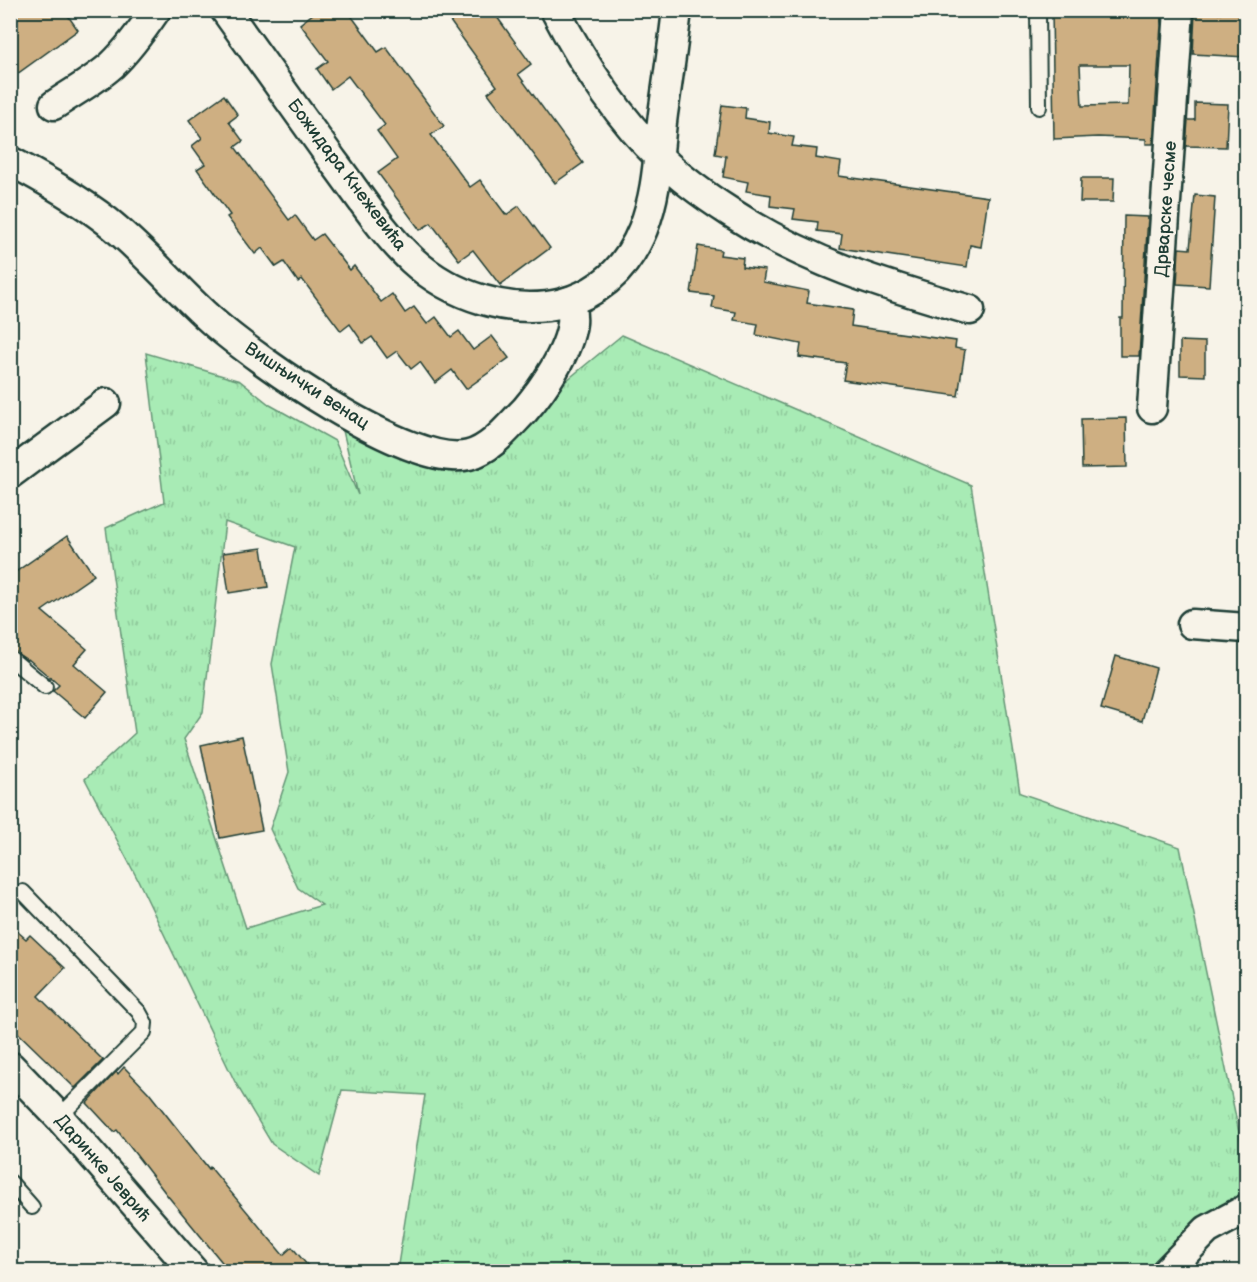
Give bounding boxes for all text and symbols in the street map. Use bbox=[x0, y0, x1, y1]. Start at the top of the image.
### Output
street label: Божидара Кнежевића bbox=[283, 95, 411, 255]
street label: Дрварске чесме bbox=[1151, 140, 1181, 278]
street label: Вишњички венац bbox=[241, 338, 374, 434]
street label: Даринке Јеврић bbox=[51, 1110, 155, 1226]

